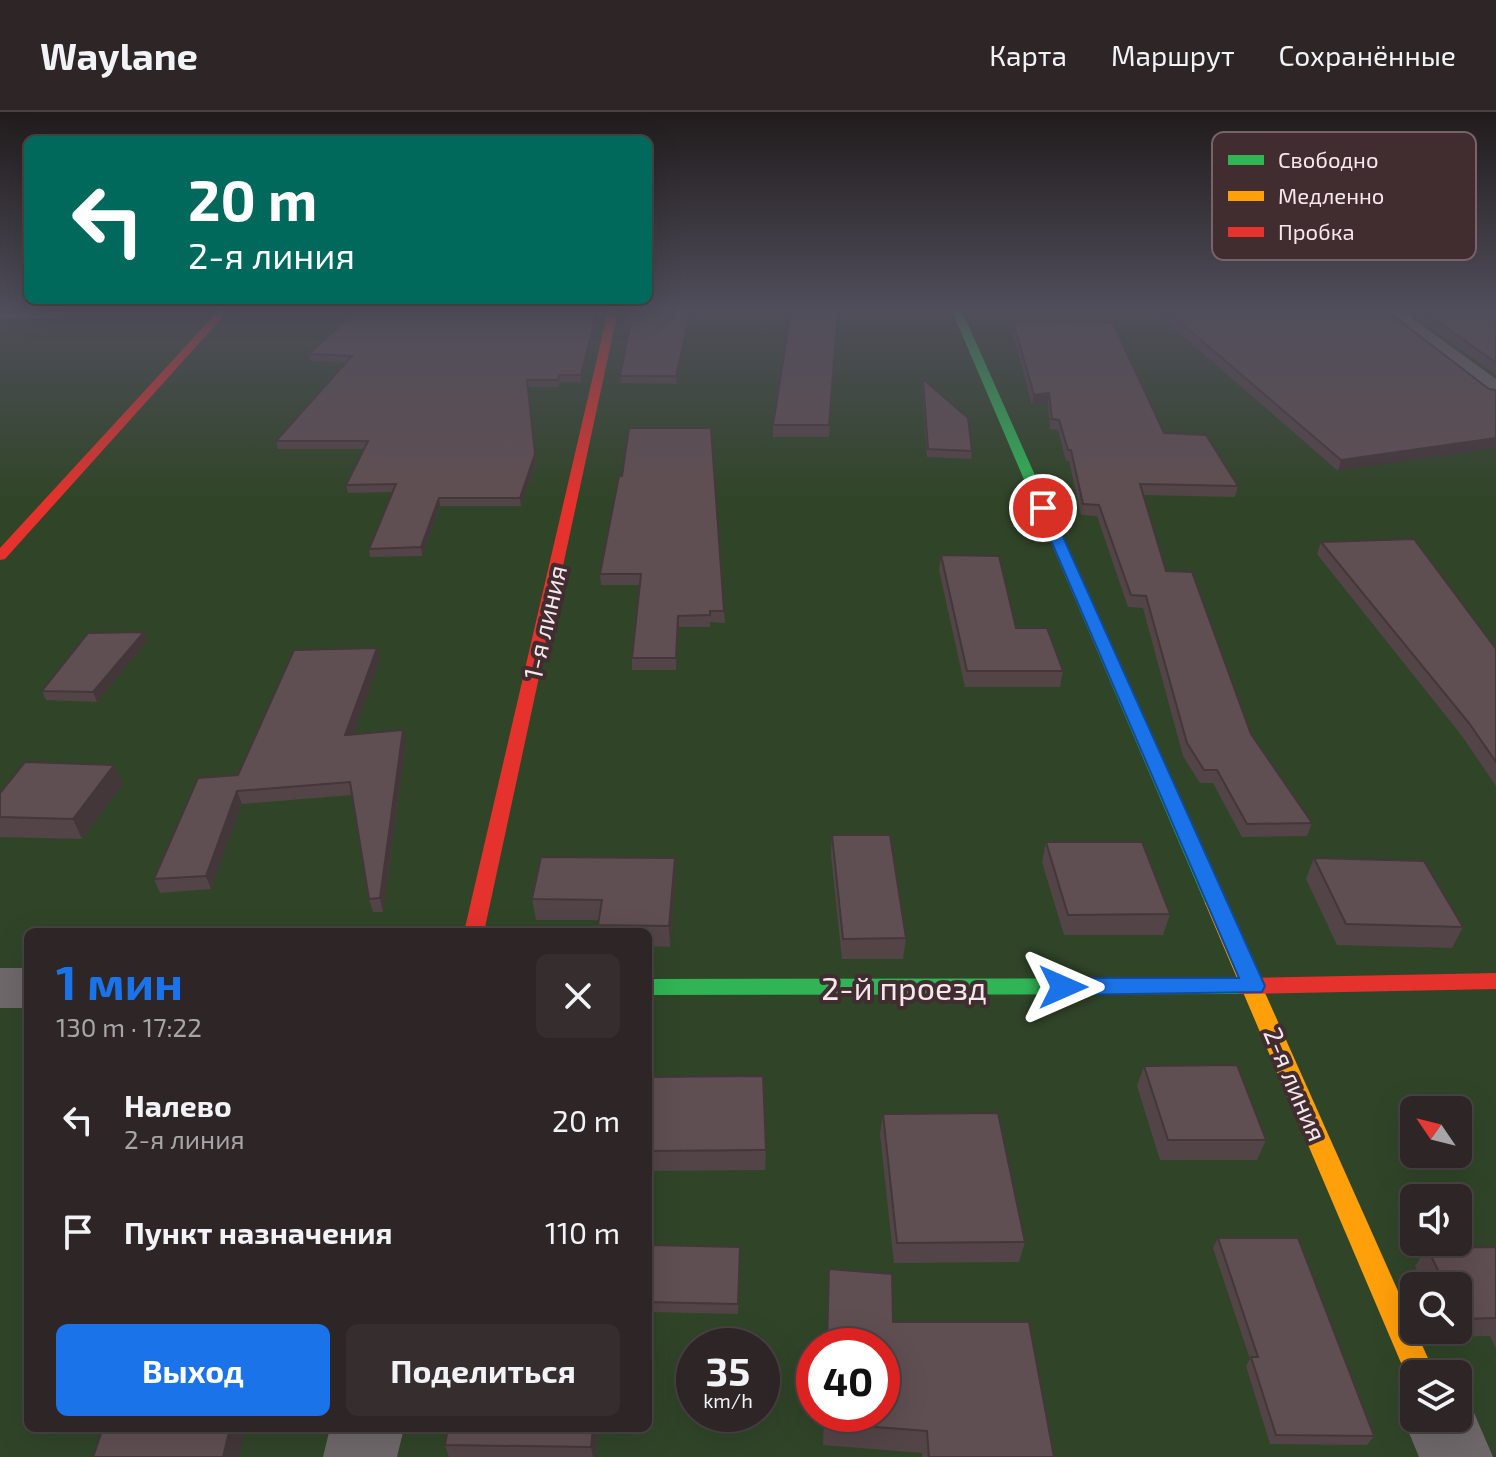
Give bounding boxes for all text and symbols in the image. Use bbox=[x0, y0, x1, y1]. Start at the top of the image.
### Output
text: Waylane bbox=[40, 32, 198, 78]
text: Карта bbox=[989, 38, 1067, 72]
text: Маршрут bbox=[1111, 38, 1235, 72]
text: Сохранённые bbox=[1279, 38, 1456, 72]
legend bbox=[1212, 132, 1476, 260]
text: Свободно bbox=[1278, 146, 1378, 172]
text: 20 m bbox=[188, 165, 317, 232]
icon: left bbox=[56, 168, 160, 272]
text: Медленно bbox=[1278, 182, 1384, 208]
text: Пробка bbox=[1278, 218, 1355, 244]
text: 2-я линия bbox=[188, 233, 355, 276]
pin bbox=[1009, 474, 1077, 542]
icon: arrive bbox=[1021, 486, 1065, 530]
street label: 1-я линия bbox=[516, 562, 572, 682]
position arrow bbox=[1021, 945, 1105, 1029]
text: 1 мин bbox=[56, 952, 183, 1010]
button: close bbox=[536, 954, 620, 1038]
street label: 2-й проезд bbox=[821, 968, 987, 1006]
text: 130 m · 17:22 bbox=[56, 1011, 202, 1042]
street label: 2-я линия bbox=[1258, 1022, 1334, 1146]
text: Налево bbox=[124, 1087, 232, 1123]
north arrow bbox=[1400, 1096, 1472, 1168]
map controls bbox=[1400, 1096, 1472, 1432]
icon: left bbox=[56, 1098, 100, 1142]
text: 20 m bbox=[552, 1102, 620, 1138]
text: 2-я линия bbox=[124, 1123, 245, 1154]
button: sound bbox=[1400, 1184, 1472, 1256]
icon: arrive bbox=[56, 1210, 100, 1254]
text: Пункт назначения bbox=[124, 1214, 392, 1250]
text: 110 m bbox=[545, 1214, 620, 1250]
button: search bbox=[1400, 1272, 1472, 1344]
button: Выход bbox=[56, 1324, 330, 1416]
button: Поделиться bbox=[346, 1324, 620, 1416]
speed limit sign: 40 bbox=[796, 1328, 900, 1432]
text: 35 bbox=[706, 1346, 750, 1394]
button: layers bbox=[1400, 1360, 1472, 1432]
text: km/h bbox=[703, 1388, 753, 1412]

